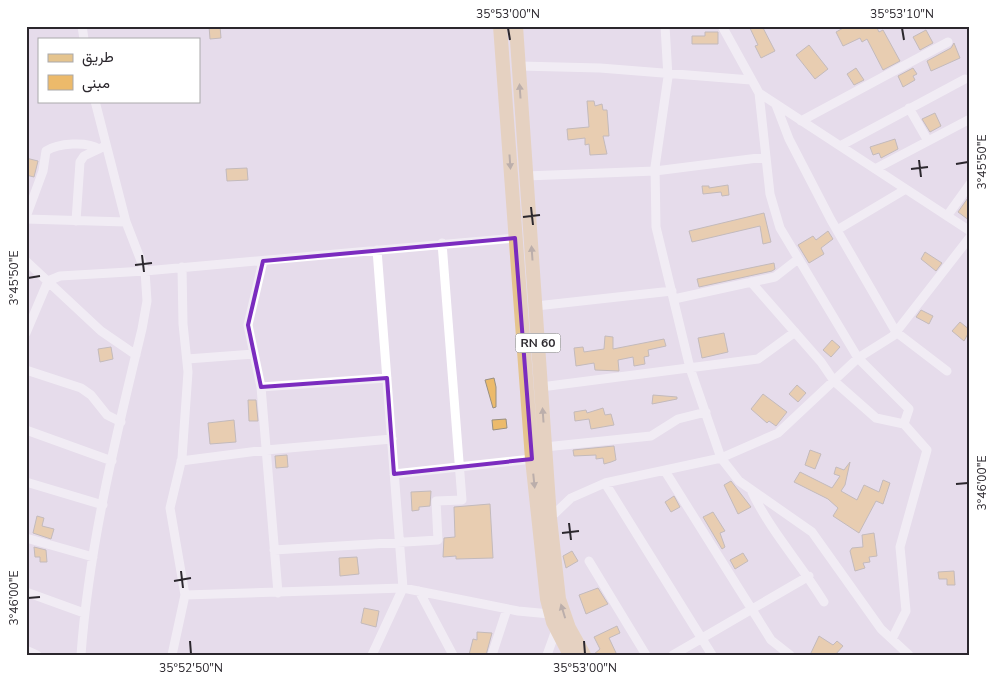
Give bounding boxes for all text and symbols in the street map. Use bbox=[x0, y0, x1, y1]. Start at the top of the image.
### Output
text: 35°53'00"N bbox=[476, 6, 540, 22]
text: 35°53'10"N bbox=[870, 6, 934, 22]
legend bbox=[38, 38, 200, 102]
text: طريق bbox=[82, 47, 114, 67]
text: مبنى bbox=[82, 73, 110, 93]
one-way arrow bbox=[516, 82, 524, 98]
text: 3°45'50"E bbox=[974, 135, 990, 189]
one-way arrow bbox=[506, 154, 514, 170]
one-way arrow bbox=[527, 245, 535, 261]
text: 3°45'50"E bbox=[6, 251, 22, 305]
road number: RN 60 bbox=[516, 333, 560, 352]
one-way arrow bbox=[539, 407, 547, 423]
text: 3°46'00"E bbox=[974, 456, 990, 510]
one-way arrow bbox=[530, 474, 538, 490]
text: 3°46'00"E bbox=[6, 571, 22, 625]
one-way arrow bbox=[558, 604, 566, 619]
text: 35°52'50"N bbox=[159, 660, 223, 676]
text: 35°53'00"N bbox=[553, 660, 617, 676]

